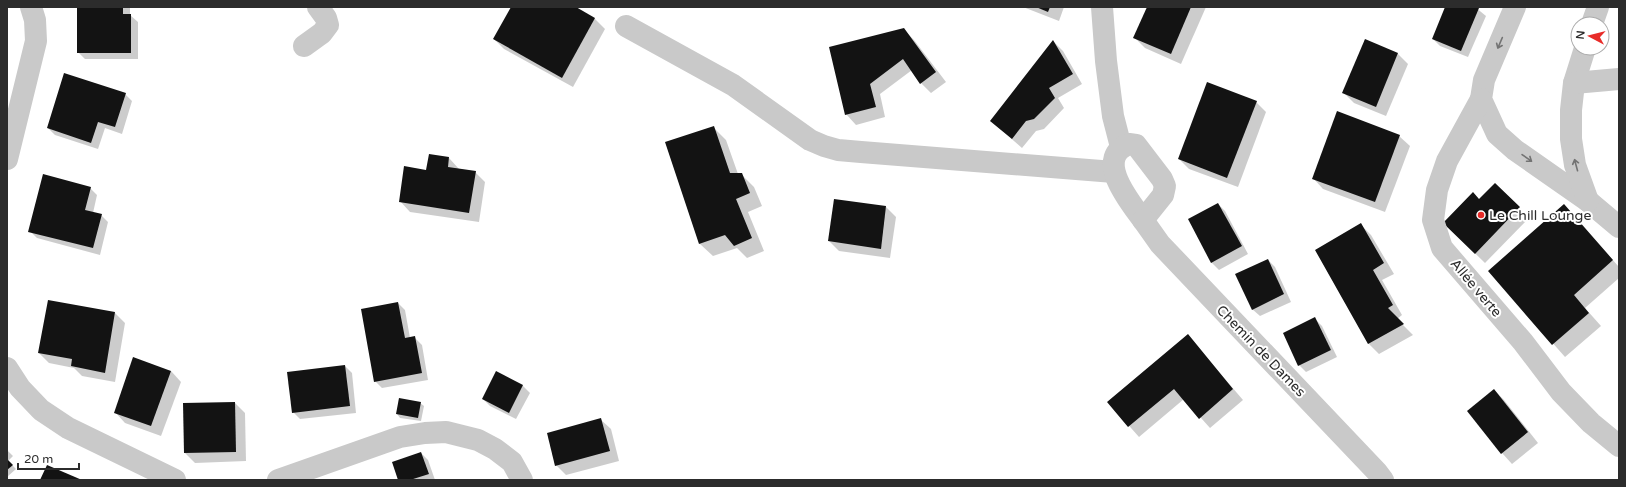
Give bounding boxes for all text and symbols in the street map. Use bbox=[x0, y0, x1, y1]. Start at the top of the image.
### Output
north arrow bbox=[1570, 16, 1610, 56]
text: N bbox=[1574, 30, 1588, 40]
one-way arrow bbox=[1496, 36, 1503, 48]
one-way arrow bbox=[1522, 154, 1533, 162]
one-way arrow bbox=[1571, 158, 1579, 171]
place label: Le Chill Lounge bbox=[1489, 207, 1591, 224]
marker: Le Chill Lounge bbox=[1476, 210, 1486, 220]
street label: Allée verte bbox=[1447, 255, 1505, 321]
street label: Chemin de Dames bbox=[1213, 302, 1309, 401]
scale bar bbox=[18, 445, 79, 471]
text: 20 m bbox=[24, 452, 53, 466]

